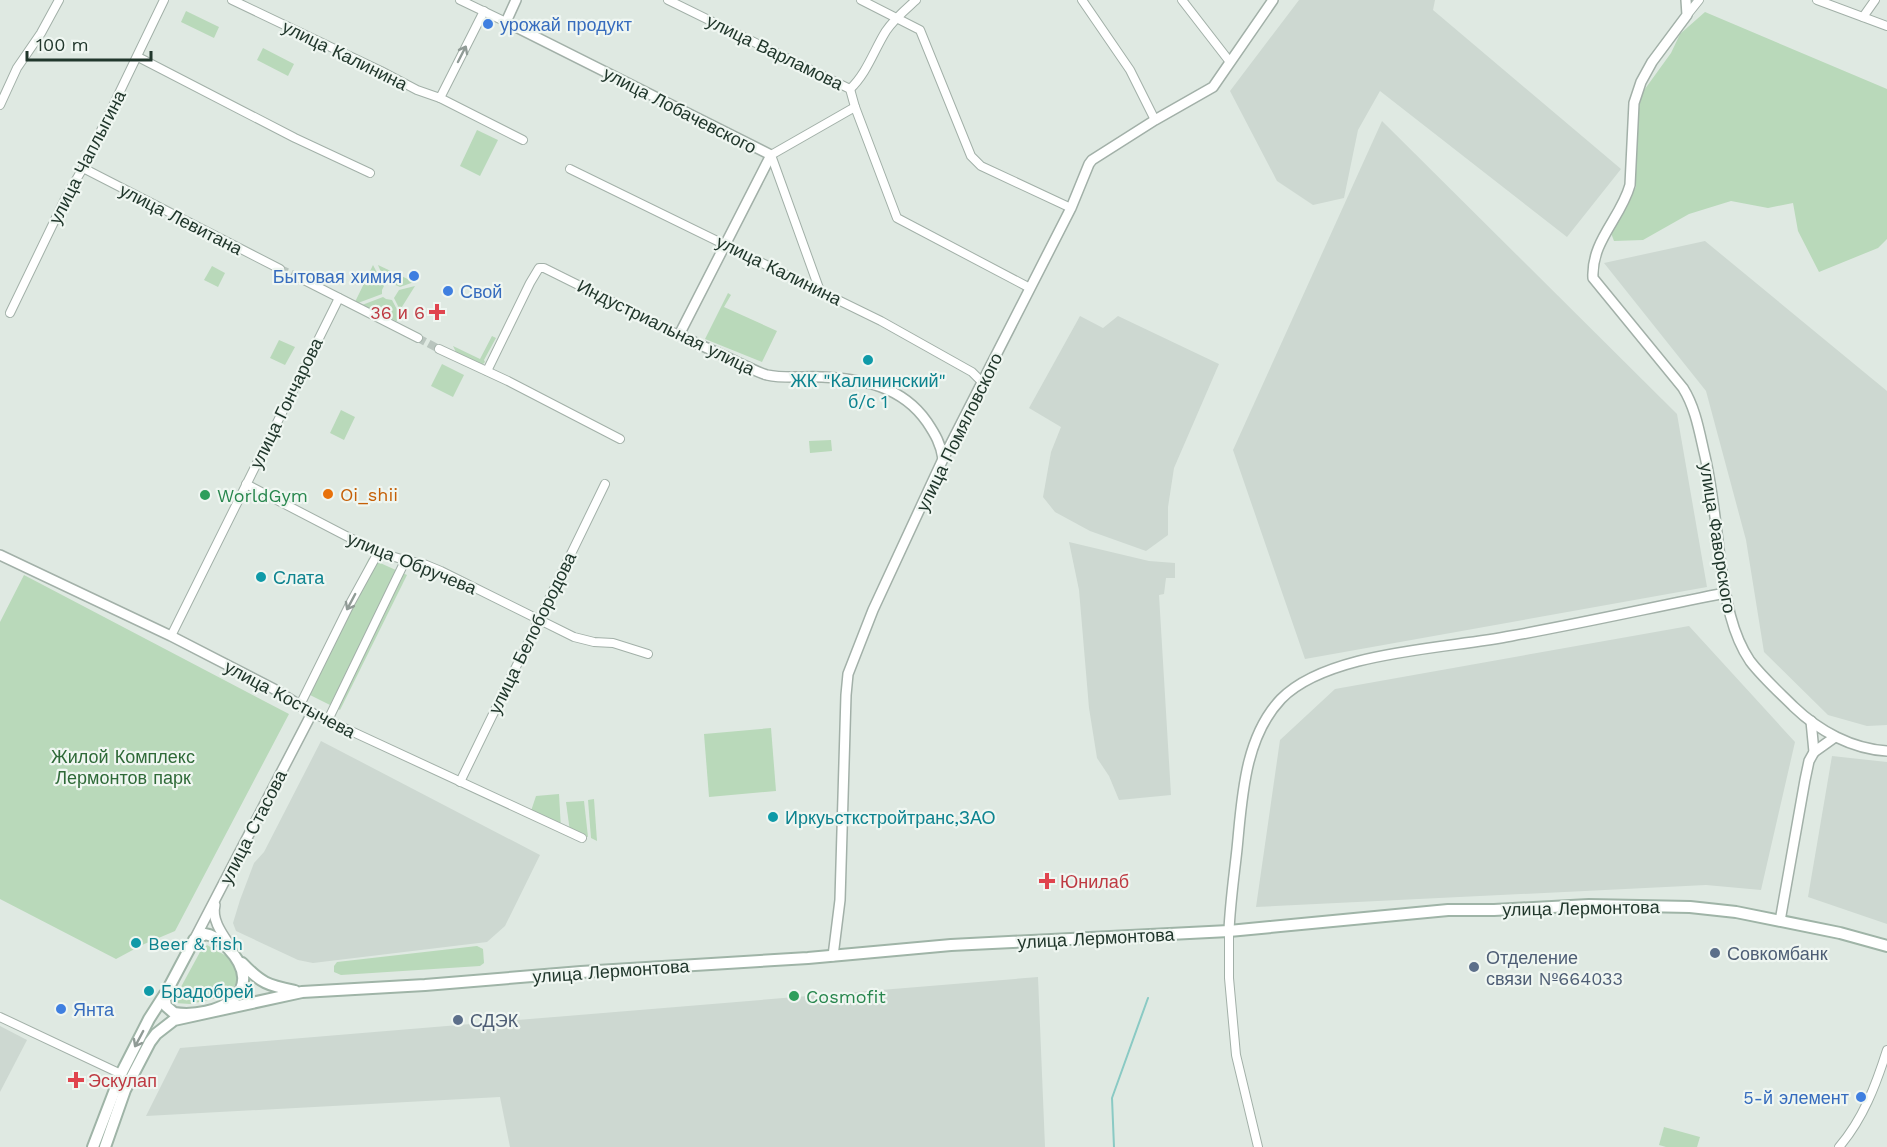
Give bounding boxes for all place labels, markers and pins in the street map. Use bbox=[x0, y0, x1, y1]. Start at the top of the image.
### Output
place label: урожай продукт bbox=[500, 14, 632, 35]
marker: урожай продукт bbox=[481, 17, 495, 31]
place label: Бытовая химия bbox=[273, 266, 402, 287]
marker: Бытовая химия bbox=[407, 269, 421, 283]
place label: Свой bbox=[460, 281, 502, 302]
marker: Свой bbox=[441, 284, 455, 298]
place label: 36 и 6 bbox=[370, 302, 425, 323]
marker: 36 и 6 bbox=[430, 305, 444, 319]
marker: ЖК "Калининский" б/с 1 bbox=[861, 353, 875, 367]
place label: ЖК "Калининский" б/с 1 bbox=[790, 370, 946, 412]
place label: Oi_shii bbox=[340, 484, 398, 505]
place label: WorldGym bbox=[217, 485, 308, 506]
marker: Oi_shii bbox=[321, 487, 335, 501]
marker: WorldGym bbox=[198, 488, 212, 502]
place label: Слата bbox=[273, 567, 325, 588]
marker: Слата bbox=[254, 570, 268, 584]
place label: Иркуьсткстройтранс,ЗАО bbox=[785, 807, 996, 828]
marker: Иркуьсткстройтранс,ЗАО bbox=[766, 810, 780, 824]
place label: Юнилаб bbox=[1060, 871, 1129, 892]
marker: Юнилаб bbox=[1038, 872, 1056, 890]
place label: Beer & fish bbox=[148, 933, 243, 954]
marker: Beer & fish bbox=[129, 936, 143, 950]
place label: Совкомбанк bbox=[1727, 943, 1828, 964]
marker: Совкомбанк bbox=[1708, 946, 1722, 960]
place label: Отделение связи №664033 bbox=[1486, 947, 1623, 989]
marker: Отделение связи №664033 bbox=[1467, 960, 1481, 974]
place label: Брадобрей bbox=[161, 981, 254, 1002]
marker: Брадобрей bbox=[142, 984, 156, 998]
place label: Cosmofit bbox=[806, 986, 886, 1007]
marker: Cosmofit bbox=[787, 989, 801, 1003]
place label: Янта bbox=[73, 999, 115, 1020]
marker: Янта bbox=[54, 1002, 68, 1016]
place label: СДЭК bbox=[470, 1010, 519, 1031]
marker: СДЭК bbox=[451, 1013, 465, 1027]
place label: Эскулап bbox=[88, 1070, 157, 1091]
marker: Эскулап bbox=[69, 1073, 83, 1087]
place label: 5-й элемент bbox=[1743, 1087, 1849, 1108]
marker: 5-й элемент bbox=[1854, 1090, 1868, 1104]

